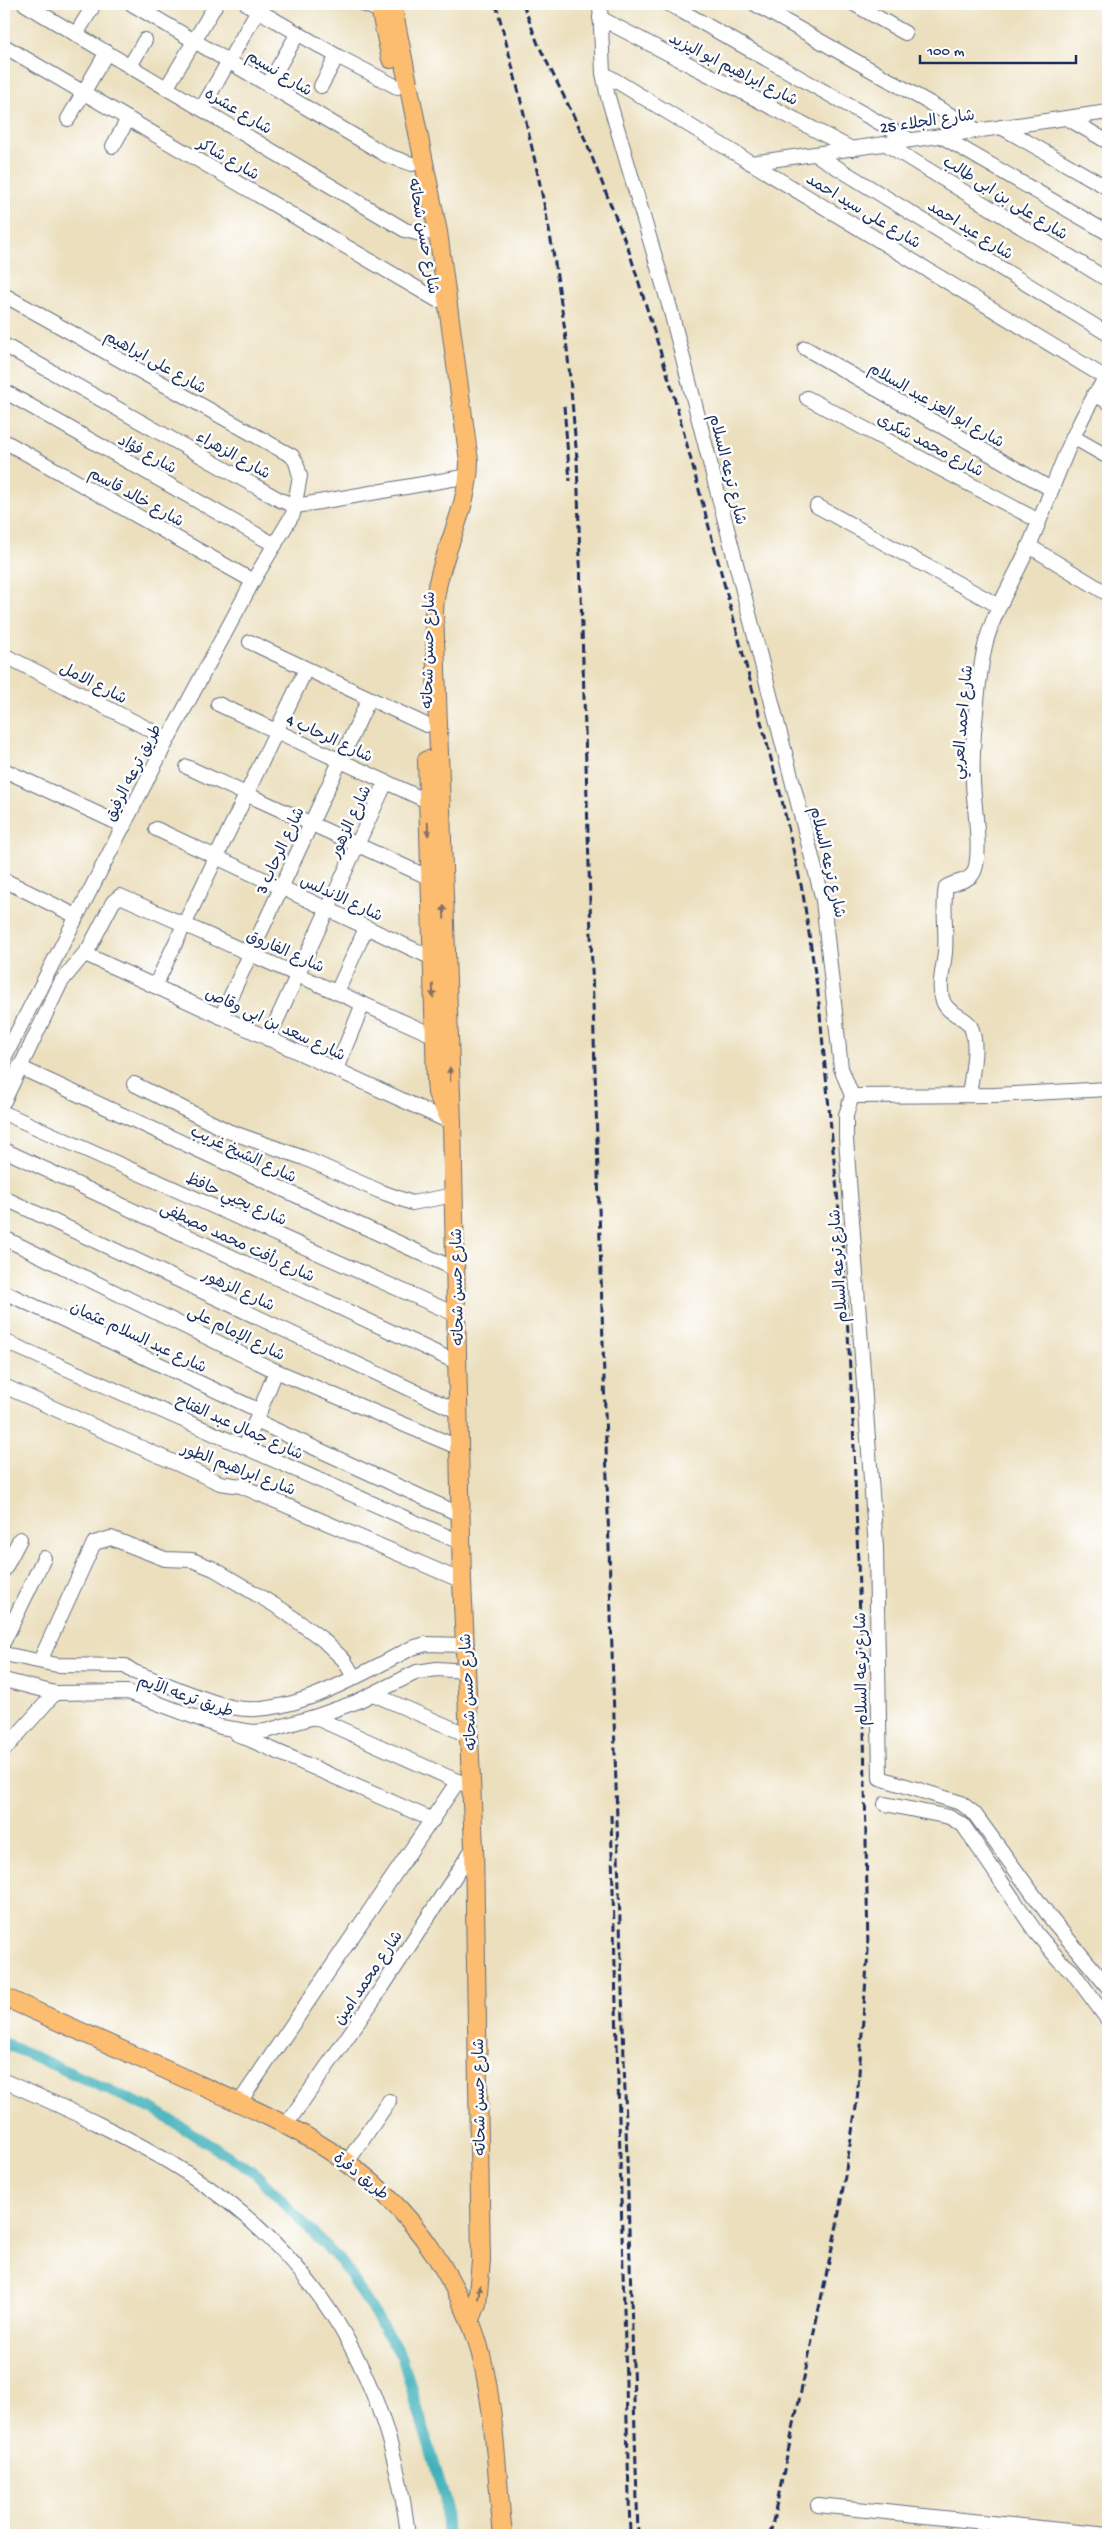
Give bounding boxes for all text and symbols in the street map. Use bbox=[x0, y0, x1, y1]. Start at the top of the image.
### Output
street label: شارع ابراهيم ابو اليزيد bbox=[665, 30, 800, 112]
scale bar bbox=[920, 32, 1076, 64]
text: 100 m bbox=[926, 43, 965, 61]
street label: شارع نسيم bbox=[242, 48, 314, 102]
street label: شارع عشره bbox=[200, 86, 274, 140]
street label: شارع الجلاء 25 bbox=[879, 107, 976, 140]
street label: شارع شاكر bbox=[191, 135, 261, 186]
street label: شارع على بن ابى طالب bbox=[938, 154, 1070, 246]
street label: شارع على سيد احمد bbox=[801, 171, 923, 255]
street label: شارع حسن شحاته bbox=[402, 177, 441, 296]
street label: شارع عيد احمد bbox=[923, 198, 1015, 266]
street label: شارع على ابراهيم bbox=[100, 328, 209, 400]
street label: شارع ابو العز عبد السلام bbox=[864, 360, 1007, 454]
street label: شارع محمد شكرى bbox=[873, 411, 986, 483]
street label: شارع ترعه السلام bbox=[703, 412, 749, 527]
street label: شارع الزهراء bbox=[192, 429, 273, 485]
street label: شارع فؤاد bbox=[114, 432, 179, 480]
street label: شارع خالد قاسم bbox=[84, 465, 186, 533]
street label: شارع حسن شحاته bbox=[420, 591, 441, 709]
street label: شارع الامل bbox=[56, 660, 129, 710]
street label: شارع احمد العربي bbox=[950, 664, 981, 780]
street label: شارع الرحاب 4 bbox=[282, 712, 375, 768]
street label: طريق ترعه الرفيق bbox=[103, 722, 168, 825]
street label: شارع الزهور bbox=[327, 783, 377, 863]
street label: شارع الرحاب 3 bbox=[253, 805, 311, 899]
street label: شارع ترعه السلام bbox=[804, 805, 848, 920]
one-way arrow bbox=[424, 821, 432, 837]
street label: شارع الاندلس bbox=[296, 873, 385, 928]
one-way arrow bbox=[440, 904, 448, 920]
street label: شارع الفاروق bbox=[243, 928, 326, 979]
one-way arrow bbox=[429, 984, 437, 1000]
street label: شارع سعد بن ابى وقاص bbox=[201, 985, 348, 1067]
one-way arrow bbox=[446, 1066, 454, 1082]
street label: شارع الشيخ غريب bbox=[187, 1123, 298, 1189]
street label: شارع يحيي حافظ bbox=[181, 1170, 289, 1234]
street label: شارع رأفت محمد مصطفى bbox=[156, 1198, 318, 1288]
street label: شارع ترعه السلام bbox=[827, 1208, 854, 1323]
street label: شارع حسن شحاته bbox=[449, 1228, 470, 1346]
street label: شارع الزهور bbox=[197, 1267, 277, 1317]
street label: شارع عبد السلام عثمان bbox=[66, 1299, 209, 1379]
street label: شارع الإمام على bbox=[184, 1303, 287, 1367]
street label: شارع جمال عبد الفتاح bbox=[172, 1393, 305, 1466]
street label: شارع ابراهيم الطور bbox=[176, 1440, 297, 1502]
street label: شارع ترعه السلام bbox=[853, 1612, 874, 1726]
street label: شارع حسن شحاته bbox=[458, 1633, 483, 1751]
street label: طريق ترعه الآيم bbox=[135, 1670, 236, 1724]
street label: شارع محمد امين bbox=[331, 1928, 408, 2030]
street label: شارع حسن شحاته bbox=[471, 2038, 492, 2156]
street label: طريق دفرة bbox=[328, 2150, 391, 2206]
one-way arrow bbox=[475, 2284, 483, 2300]

